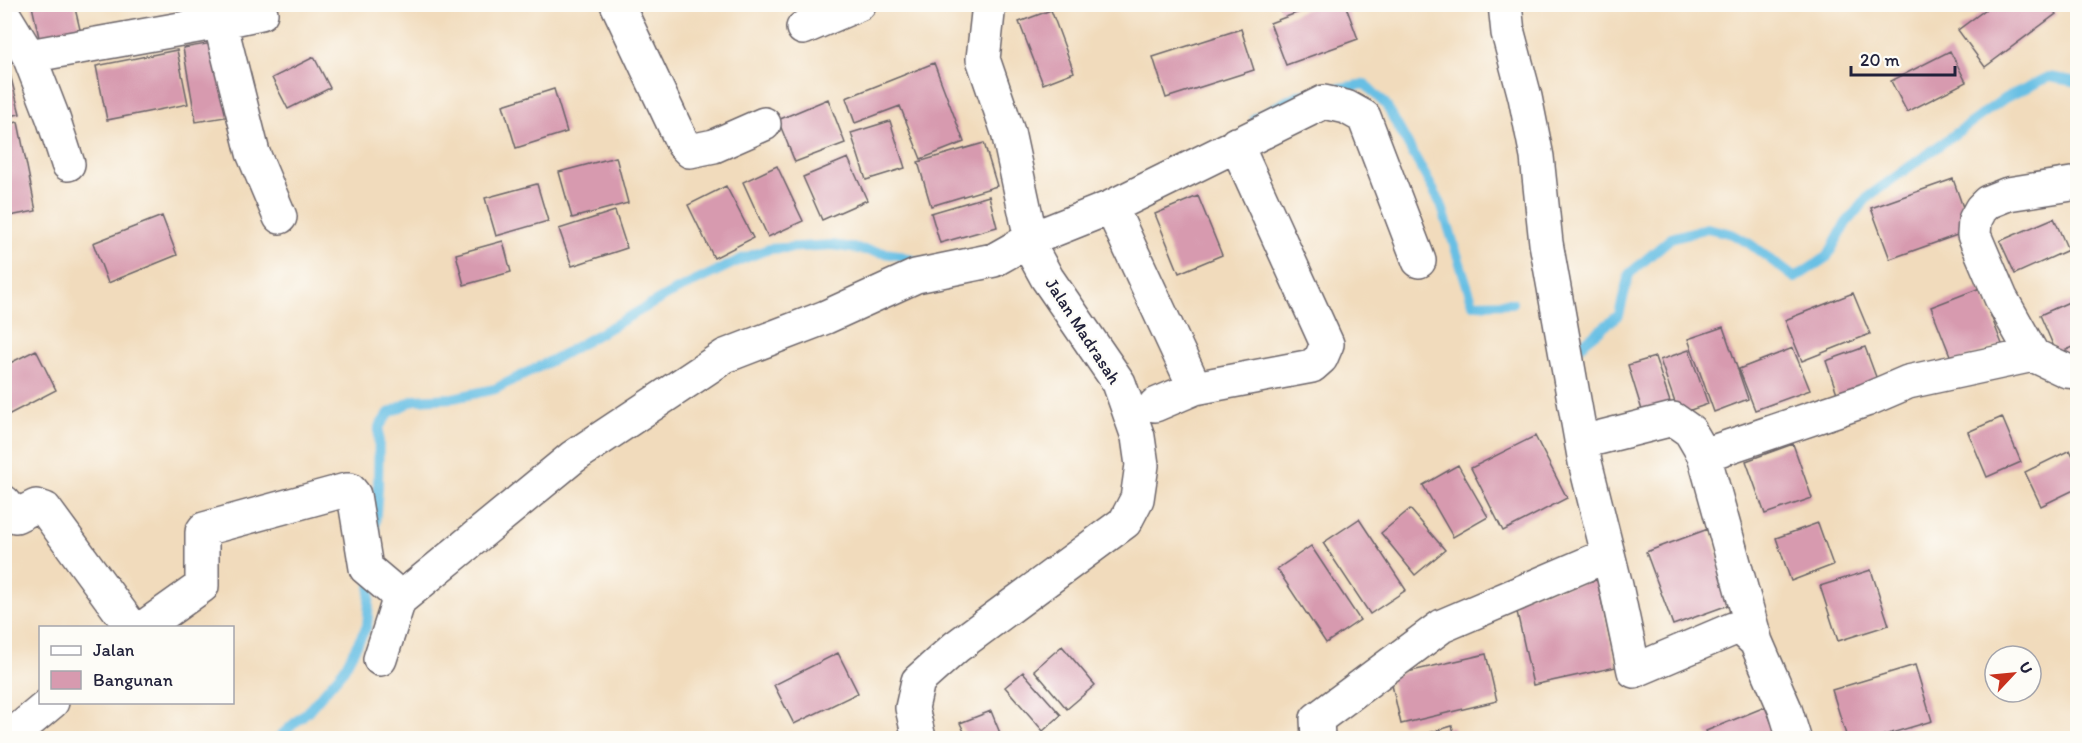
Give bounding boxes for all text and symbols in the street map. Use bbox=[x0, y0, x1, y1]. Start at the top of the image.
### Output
scale bar bbox=[1851, 39, 1954, 77]
text: 20 m bbox=[1860, 49, 1900, 71]
street label: Jalan Madrasah bbox=[1041, 274, 1126, 389]
legend bbox=[39, 626, 234, 704]
text: Jalan bbox=[93, 639, 135, 661]
north arrow bbox=[1983, 644, 2043, 704]
text: U bbox=[2015, 659, 2037, 677]
text: Bangunan bbox=[93, 669, 173, 691]

